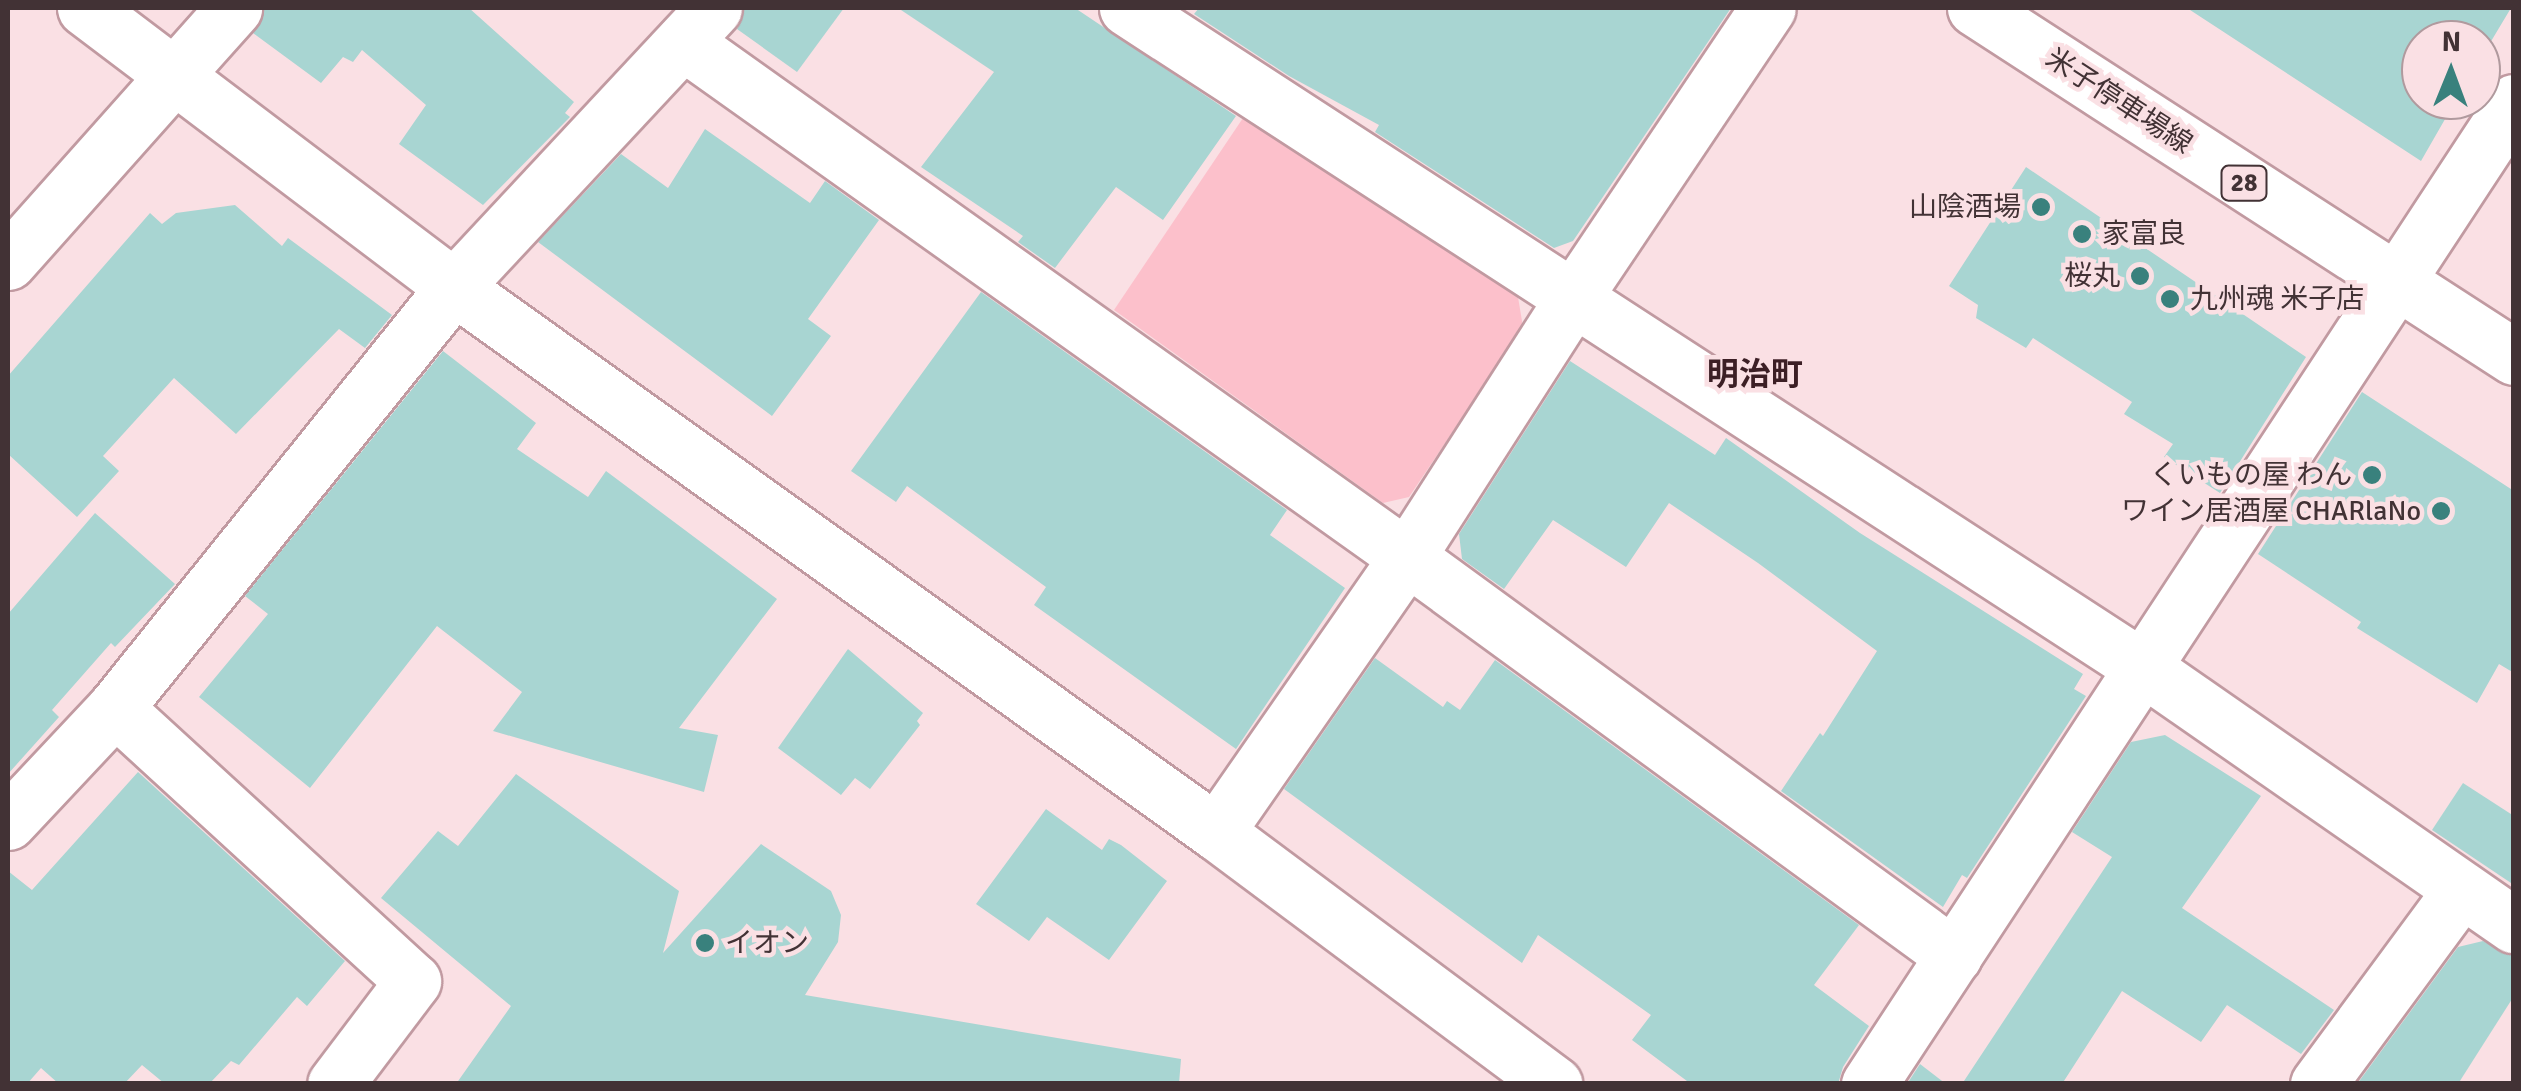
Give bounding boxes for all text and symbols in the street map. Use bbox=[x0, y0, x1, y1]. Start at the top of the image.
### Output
north arrow bbox=[2401, 20, 2501, 120]
text: N bbox=[2441, 25, 2462, 59]
street label: 米子停車場線 bbox=[2039, 41, 2199, 161]
road number: 28 bbox=[2219, 163, 2269, 203]
place label: 山陰酒場 bbox=[1909, 190, 2021, 224]
marker: 山陰酒場 bbox=[2030, 196, 2052, 218]
place label: 家富良 bbox=[2102, 217, 2186, 251]
marker: 家富良 bbox=[2071, 223, 2093, 245]
place label: 桜丸 bbox=[2064, 259, 2120, 293]
marker: 桜丸 bbox=[2129, 265, 2151, 287]
place label: 九州魂 米子店 bbox=[2190, 282, 2364, 316]
marker: 九州魂 米子店 bbox=[2159, 288, 2181, 310]
district label: 明治町 bbox=[1707, 356, 1803, 394]
place label: くいもの屋 わん bbox=[2150, 458, 2352, 492]
marker: くいもの屋 わん bbox=[2361, 464, 2383, 486]
place label: ワイン居酒屋 CHARlaNo bbox=[2121, 494, 2421, 528]
marker: ワイン居酒屋 CHARlaNo bbox=[2430, 500, 2452, 522]
place label: イオン bbox=[725, 926, 809, 960]
marker: イオン bbox=[694, 932, 716, 954]

